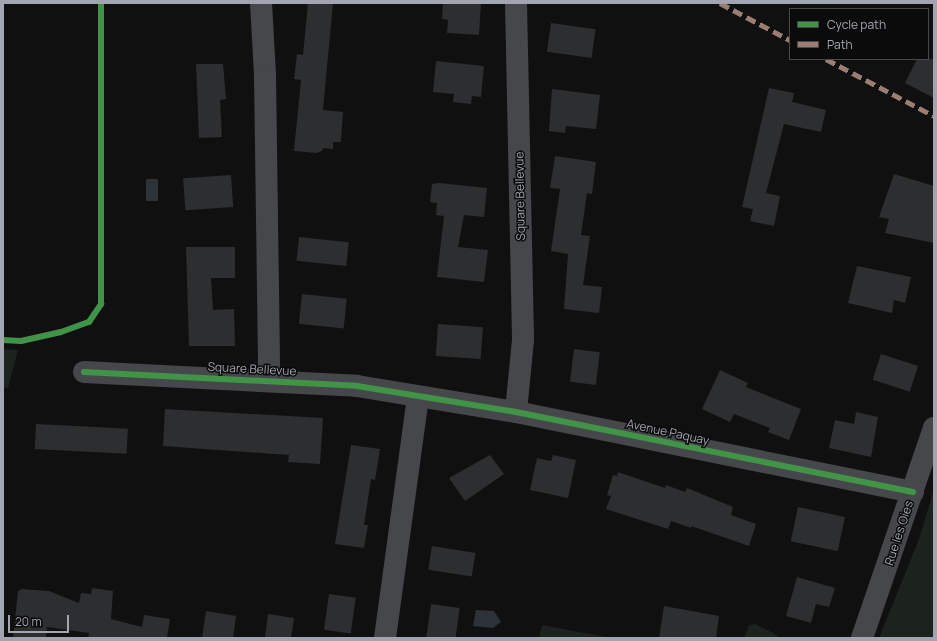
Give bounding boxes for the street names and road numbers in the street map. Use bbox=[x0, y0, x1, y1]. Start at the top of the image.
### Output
street label: Square Bellevue bbox=[512, 151, 528, 241]
street label: Square Bellevue bbox=[207, 359, 297, 379]
street label: Avenue Paquay bbox=[625, 416, 711, 448]
street label: Rue les Oies bbox=[882, 499, 916, 567]

